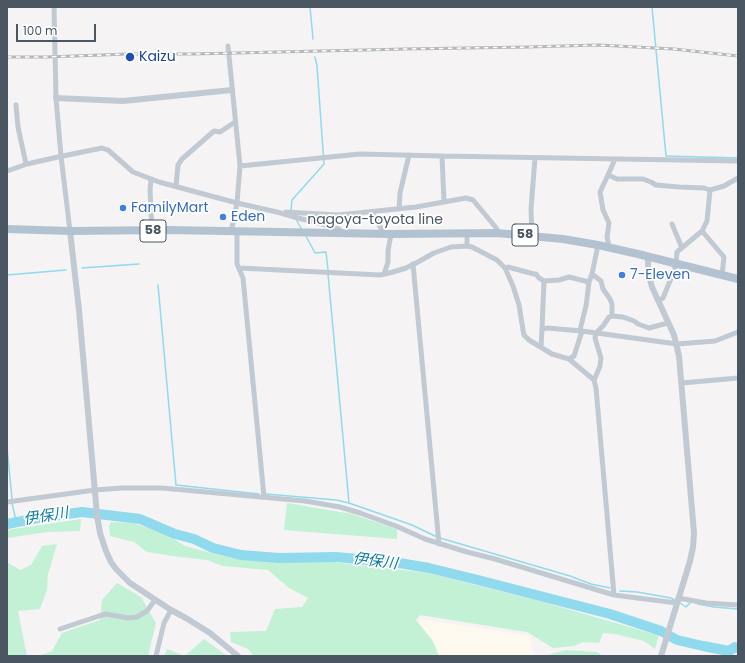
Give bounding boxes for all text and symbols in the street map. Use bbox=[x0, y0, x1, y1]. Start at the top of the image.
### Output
scale bar bbox=[18, 16, 98, 42]
text: 100 m bbox=[23, 22, 57, 39]
place label: Kaizu bbox=[139, 49, 176, 65]
marker: Kaizu bbox=[124, 51, 136, 63]
place label: FamilyMart bbox=[131, 200, 209, 216]
marker: FamilyMart bbox=[118, 203, 128, 213]
place label: Eden bbox=[231, 209, 265, 225]
marker: Eden bbox=[218, 212, 228, 222]
street label: nagoya-toyota line bbox=[307, 212, 443, 228]
road number: 58 bbox=[140, 220, 166, 242]
road number: 58 bbox=[512, 224, 538, 246]
place label: 7-Eleven bbox=[630, 267, 690, 283]
marker: 7-Eleven bbox=[617, 270, 627, 280]
water label: 伊保川 bbox=[22, 505, 70, 529]
water label: 伊保川 bbox=[352, 550, 398, 574]

